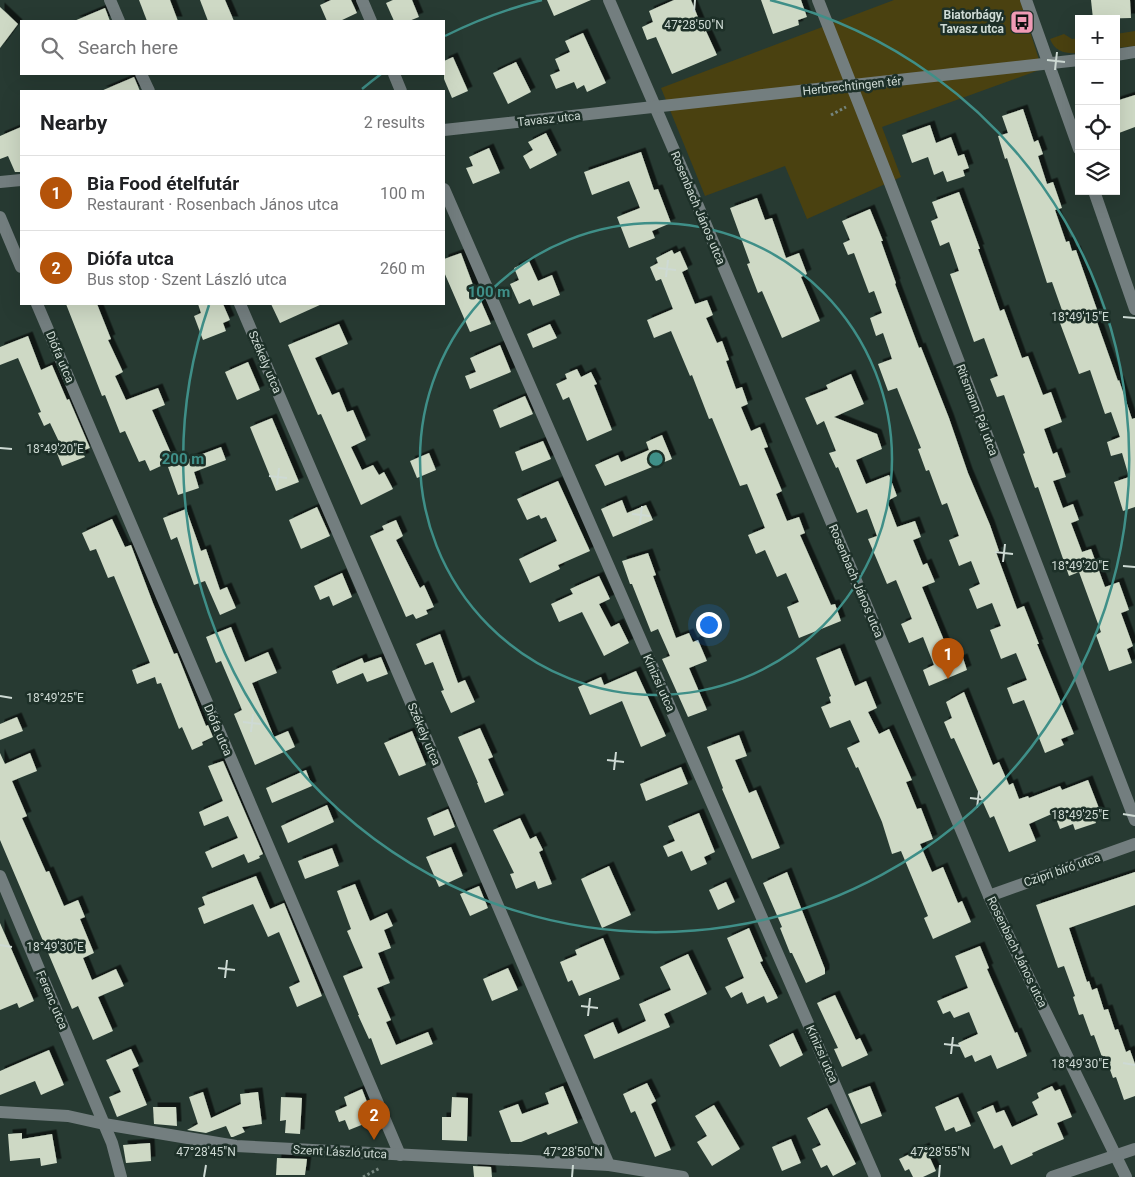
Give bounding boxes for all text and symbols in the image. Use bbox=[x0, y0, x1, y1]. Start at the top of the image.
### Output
place label: Biatorbágy, Tavasz utca bbox=[940, 8, 1005, 36]
bus stop icon: Biatorbágy, Tavasz utca bbox=[1009, 9, 1035, 35]
map controls bbox=[1075, 15, 1120, 195]
button: + bbox=[1075, 15, 1120, 60]
text: 47°28'50"N bbox=[664, 18, 724, 32]
search box bbox=[20, 20, 445, 75]
icon: search bbox=[38, 34, 66, 62]
text: Search here bbox=[78, 36, 178, 59]
button: − bbox=[1075, 60, 1120, 105]
street label: Herbrechtingen tér bbox=[802, 74, 902, 98]
button: locate bbox=[1075, 105, 1120, 150]
street label: Tavasz utca bbox=[517, 109, 581, 129]
text: Nearby bbox=[40, 111, 107, 135]
text: 2 results bbox=[364, 113, 425, 132]
street label: Rosenbach János utca bbox=[668, 149, 728, 267]
button: layers bbox=[1075, 150, 1120, 195]
text: Bia Food ételfutár bbox=[87, 172, 239, 195]
text: 1 bbox=[51, 184, 61, 203]
text: 100 m bbox=[380, 184, 425, 203]
text: Restaurant · Rosenbach János utca bbox=[87, 195, 339, 214]
text: Diófa utca bbox=[87, 247, 174, 270]
text: 2 bbox=[51, 259, 61, 278]
text: 260 m bbox=[380, 259, 425, 278]
text: Bus stop · Szent László utca bbox=[87, 270, 287, 289]
text: 100 m bbox=[468, 283, 510, 301]
text: 18°49'15"E bbox=[1051, 310, 1109, 324]
street label: Diófa utca bbox=[43, 329, 77, 385]
street label: Székely utca bbox=[246, 329, 284, 395]
street label: Ritsmann Pál utca bbox=[953, 362, 1001, 458]
text: 18°49'20"E bbox=[26, 442, 84, 456]
text: 200 m bbox=[162, 450, 204, 468]
centre of rings bbox=[647, 450, 665, 468]
street label: Rosenbach János utca bbox=[826, 522, 886, 640]
text: 18°49'20"E bbox=[1051, 559, 1109, 573]
your location bbox=[696, 612, 722, 638]
pin: 1 bbox=[932, 638, 964, 679]
street label: Kinizsi utca bbox=[640, 652, 678, 714]
text: 18°49'25"E bbox=[26, 691, 84, 705]
street label: Székely utca bbox=[405, 701, 443, 767]
street label: Diófa utca bbox=[201, 702, 235, 758]
text: 18°49'25"E bbox=[1051, 808, 1109, 822]
street label: Czipri bíró utca bbox=[1022, 850, 1102, 890]
street label: Rosenbach János utca bbox=[984, 894, 1050, 1010]
text: 18°49'30"E bbox=[26, 940, 84, 954]
street label: Ferenc utca bbox=[33, 969, 71, 1031]
street label: Kinizsi utca bbox=[803, 1023, 841, 1085]
text: 18°49'30"E bbox=[1051, 1057, 1109, 1071]
pin: 2 bbox=[358, 1099, 390, 1140]
street label: Szent László utca bbox=[293, 1143, 387, 1161]
text: 47°28'45"N bbox=[176, 1145, 236, 1159]
text: 47°28'50"N bbox=[543, 1145, 603, 1159]
text: 47°28'55"N bbox=[910, 1145, 970, 1159]

